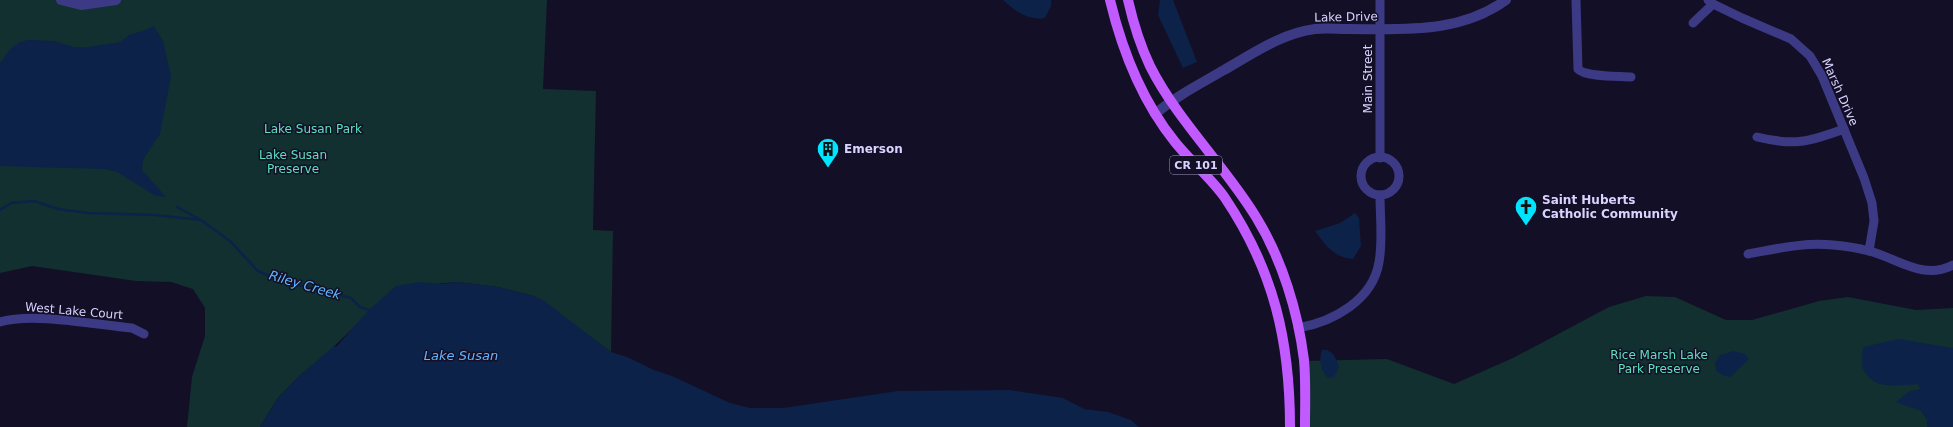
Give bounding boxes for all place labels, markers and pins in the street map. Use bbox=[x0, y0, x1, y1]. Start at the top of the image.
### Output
building icon: Emerson bbox=[815, 136, 841, 169]
place label: Emerson bbox=[844, 142, 903, 156]
place label: Saint Huberts Catholic Community bbox=[1542, 193, 1678, 221]
church icon: Saint Huberts Catholic Community bbox=[1513, 194, 1539, 227]

